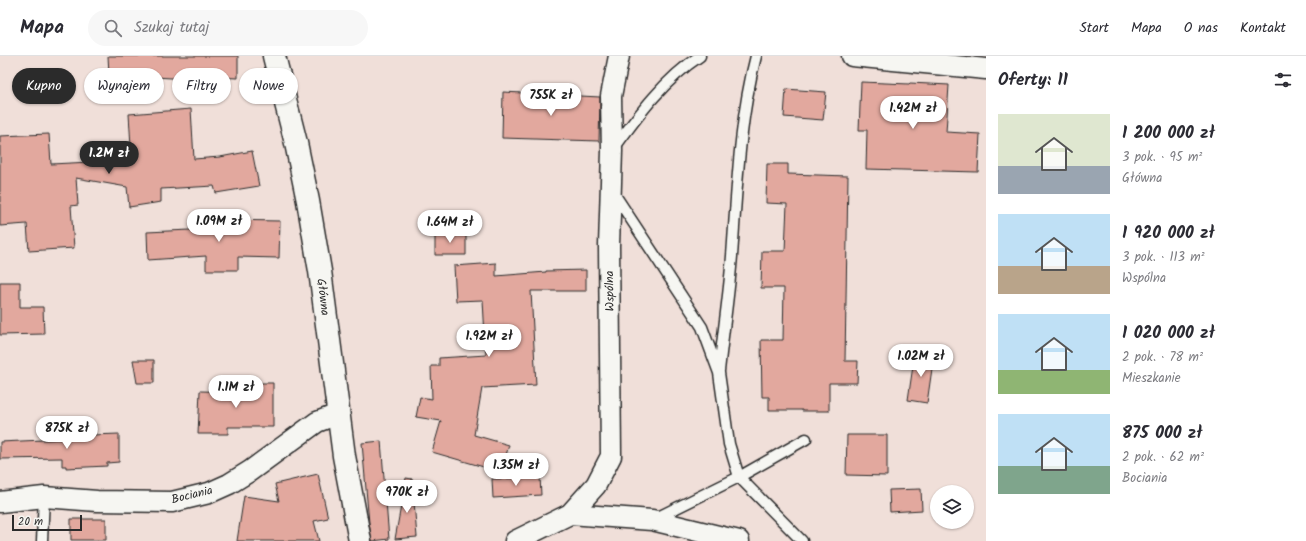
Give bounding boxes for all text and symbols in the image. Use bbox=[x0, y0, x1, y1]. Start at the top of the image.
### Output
search box bbox=[88, 10, 368, 46]
text: Mapa bbox=[20, 13, 64, 43]
text: Szukaj tutaj bbox=[134, 16, 209, 40]
icon: search bbox=[102, 17, 124, 39]
text: Start bbox=[1079, 17, 1109, 39]
text: Mapa bbox=[1131, 17, 1162, 39]
text: O nas bbox=[1184, 17, 1218, 39]
text: Kontakt bbox=[1240, 17, 1286, 39]
text: Oferty: 11 bbox=[998, 67, 1068, 94]
chip: Kupno bbox=[12, 68, 76, 104]
chip: Wynajem bbox=[84, 68, 164, 104]
chip: Filtry bbox=[172, 68, 231, 104]
chip: Nowe bbox=[239, 68, 298, 104]
icon: filters bbox=[1272, 69, 1294, 91]
pin: 755K zł bbox=[514, 83, 588, 117]
text: 755K zł bbox=[529, 85, 573, 106]
pin: 1.42M zł bbox=[872, 96, 954, 130]
text: 1.42M zł bbox=[889, 98, 937, 119]
text: 1 200 000 zł bbox=[1122, 120, 1215, 147]
icon: home bbox=[1030, 130, 1078, 178]
pin: 1.2M zł bbox=[72, 141, 146, 175]
text: 1.2M zł bbox=[89, 143, 129, 164]
text: 3 pok. · 95 m² bbox=[1122, 147, 1202, 168]
text: Główna bbox=[1122, 168, 1162, 189]
pin: 1.09M zł bbox=[178, 209, 260, 243]
pin: 1.64M zł bbox=[409, 210, 491, 244]
text: 1.09M zł bbox=[196, 211, 242, 232]
text: 1.64M zł bbox=[426, 212, 474, 233]
text: 1 920 000 zł bbox=[1122, 220, 1215, 247]
icon: home bbox=[1030, 230, 1078, 278]
text: 3 pok. · 113 m² bbox=[1122, 247, 1205, 268]
text: Wspólna bbox=[1122, 268, 1166, 289]
street label: Wspólna bbox=[600, 270, 620, 311]
street label: Główna bbox=[311, 277, 335, 317]
text: 1 020 000 zł bbox=[1122, 320, 1215, 347]
pin: 1.92M zł bbox=[448, 324, 530, 358]
text: 1.92M zł bbox=[465, 326, 513, 347]
icon: home bbox=[1030, 330, 1078, 378]
pin: 1.02M zł bbox=[880, 344, 962, 378]
text: 1.02M zł bbox=[897, 346, 945, 367]
text: 2 pok. · 78 m² bbox=[1122, 347, 1203, 368]
text: Mieszkanie bbox=[1122, 368, 1181, 389]
pin: 1.1M zł bbox=[199, 375, 273, 409]
text: 1.1M zł bbox=[218, 377, 255, 398]
pin: 875K zł bbox=[30, 416, 104, 450]
text: 875K zł bbox=[45, 418, 89, 439]
text: 875 000 zł bbox=[1122, 420, 1203, 447]
icon: home bbox=[1030, 430, 1078, 478]
text: 2 pok. · 62 m² bbox=[1122, 447, 1204, 468]
pin: 1.35M zł bbox=[475, 453, 557, 487]
text: 1.35M zł bbox=[493, 455, 539, 476]
text: Bociania bbox=[1122, 468, 1167, 489]
pin: 970K zł bbox=[370, 480, 444, 514]
street label: Bociania bbox=[169, 481, 215, 509]
text: 970K zł bbox=[385, 482, 429, 503]
map controls bbox=[930, 485, 974, 529]
button: layers bbox=[930, 485, 974, 529]
scale bar bbox=[12, 513, 82, 532]
text: 20 m bbox=[18, 513, 43, 531]

